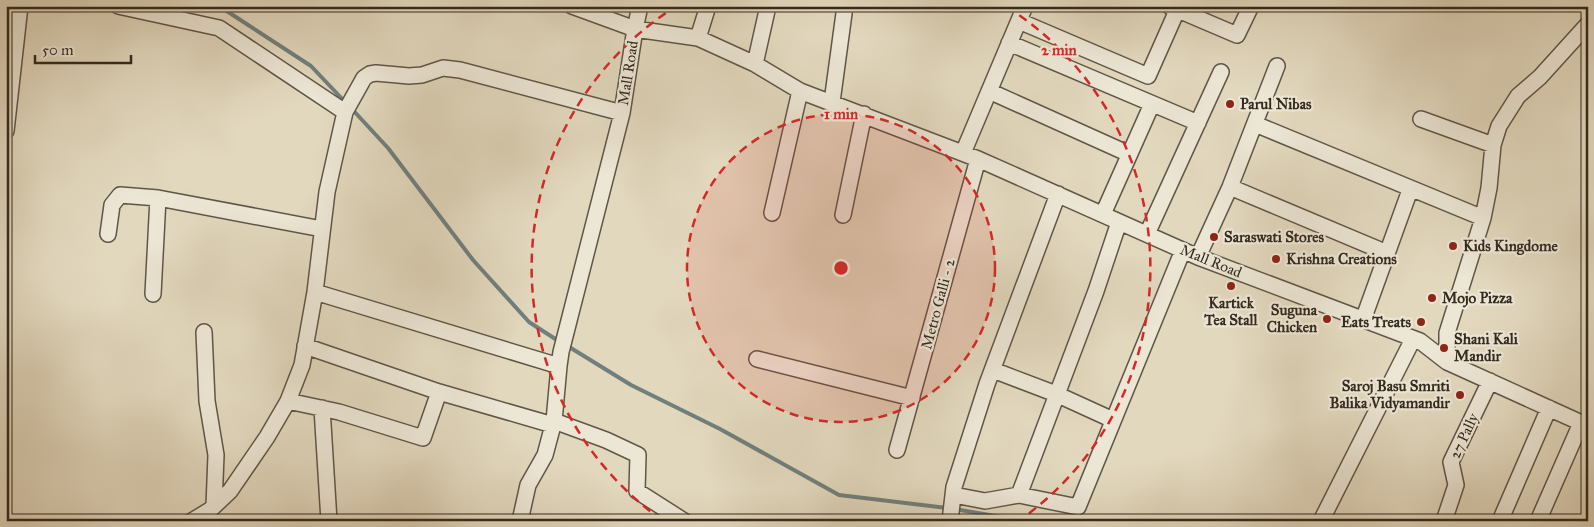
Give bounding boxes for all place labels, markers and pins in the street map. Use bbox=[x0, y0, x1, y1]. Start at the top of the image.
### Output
place label: Parul Nibas bbox=[1240, 95, 1312, 113]
marker: Parul Nibas bbox=[1224, 98, 1236, 110]
place label: Saraswati Stores bbox=[1224, 228, 1325, 246]
marker: Saraswati Stores bbox=[1208, 231, 1220, 243]
place label: Kids Kingdome bbox=[1463, 237, 1559, 256]
marker: Kids Kingdome bbox=[1447, 240, 1459, 252]
place label: Krishna Creations bbox=[1286, 250, 1397, 268]
marker: Krishna Creations bbox=[1270, 253, 1282, 265]
centre of rings bbox=[832, 259, 850, 277]
marker: Kartick Tea Stall bbox=[1225, 280, 1237, 292]
place label: Mojo Pizza bbox=[1442, 289, 1513, 308]
marker: Mojo Pizza bbox=[1426, 292, 1438, 304]
place label: Kartick Tea Stall bbox=[1203, 294, 1259, 329]
place label: Suguna Chicken bbox=[1267, 301, 1318, 336]
marker: Suguna Chicken bbox=[1321, 313, 1333, 325]
place label: Eats Treats bbox=[1341, 313, 1412, 331]
marker: Eats Treats bbox=[1415, 316, 1427, 328]
place label: Shani Kali Mandir bbox=[1454, 330, 1519, 365]
marker: Shani Kali Mandir bbox=[1438, 342, 1450, 354]
place label: Saroj Basu Smriti Balika Vidyamandir bbox=[1329, 377, 1451, 413]
marker: Saroj Basu Smriti Balika Vidyamandir bbox=[1454, 389, 1466, 401]

